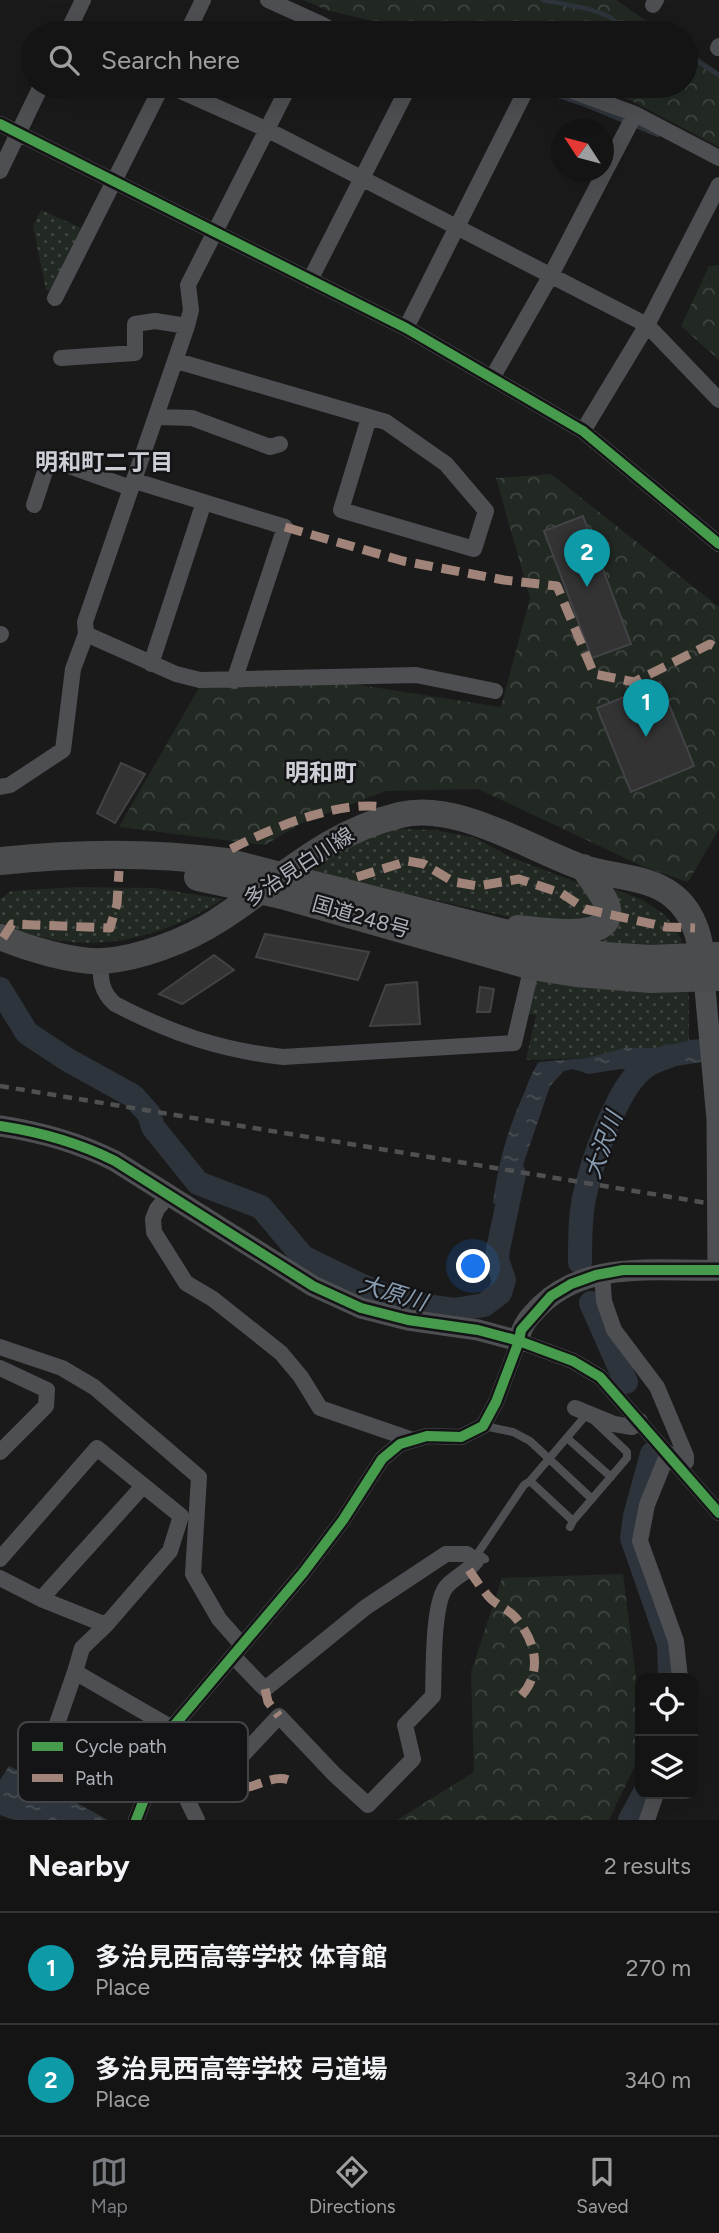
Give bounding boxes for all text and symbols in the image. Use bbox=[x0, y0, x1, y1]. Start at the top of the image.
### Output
search box bbox=[21, 21, 698, 98]
icon: search bbox=[45, 41, 83, 79]
text: Search here bbox=[101, 44, 240, 76]
north arrow bbox=[551, 119, 614, 182]
district label: 明和町二丁目 bbox=[35, 448, 173, 476]
pin: 2 bbox=[564, 529, 610, 587]
pin: 1 bbox=[623, 679, 669, 737]
district label: 明和町 bbox=[285, 758, 357, 787]
street label: 多治見白川線 bbox=[239, 822, 358, 911]
street label: 国道248号 bbox=[309, 891, 413, 942]
water label: 大沢川 bbox=[578, 1105, 629, 1182]
your location bbox=[456, 1249, 490, 1283]
water label: 大原川 bbox=[356, 1270, 433, 1317]
map controls bbox=[635, 1673, 698, 1799]
button: locate bbox=[635, 1673, 698, 1736]
legend bbox=[18, 1722, 248, 1802]
text: Cycle path bbox=[75, 1735, 167, 1758]
button: layers bbox=[635, 1736, 698, 1799]
text: Path bbox=[75, 1767, 113, 1790]
text: Nearby bbox=[28, 1847, 130, 1884]
text: 2 results bbox=[604, 1852, 691, 1880]
text: 多治見西高等学校 体育館 bbox=[95, 1941, 387, 1973]
text: 1 bbox=[46, 1954, 56, 1982]
text: 270 m bbox=[626, 1954, 691, 1982]
text: Place bbox=[95, 1973, 150, 2001]
text: 多治見西高等学校 弓道場 bbox=[95, 2053, 387, 2085]
text: 2 bbox=[44, 2066, 58, 2094]
text: 340 m bbox=[624, 2066, 691, 2094]
text: Place bbox=[95, 2085, 150, 2113]
tab: Map bbox=[90, 2153, 128, 2218]
tab: Directions bbox=[309, 2153, 396, 2218]
tab: Saved bbox=[576, 2153, 629, 2218]

